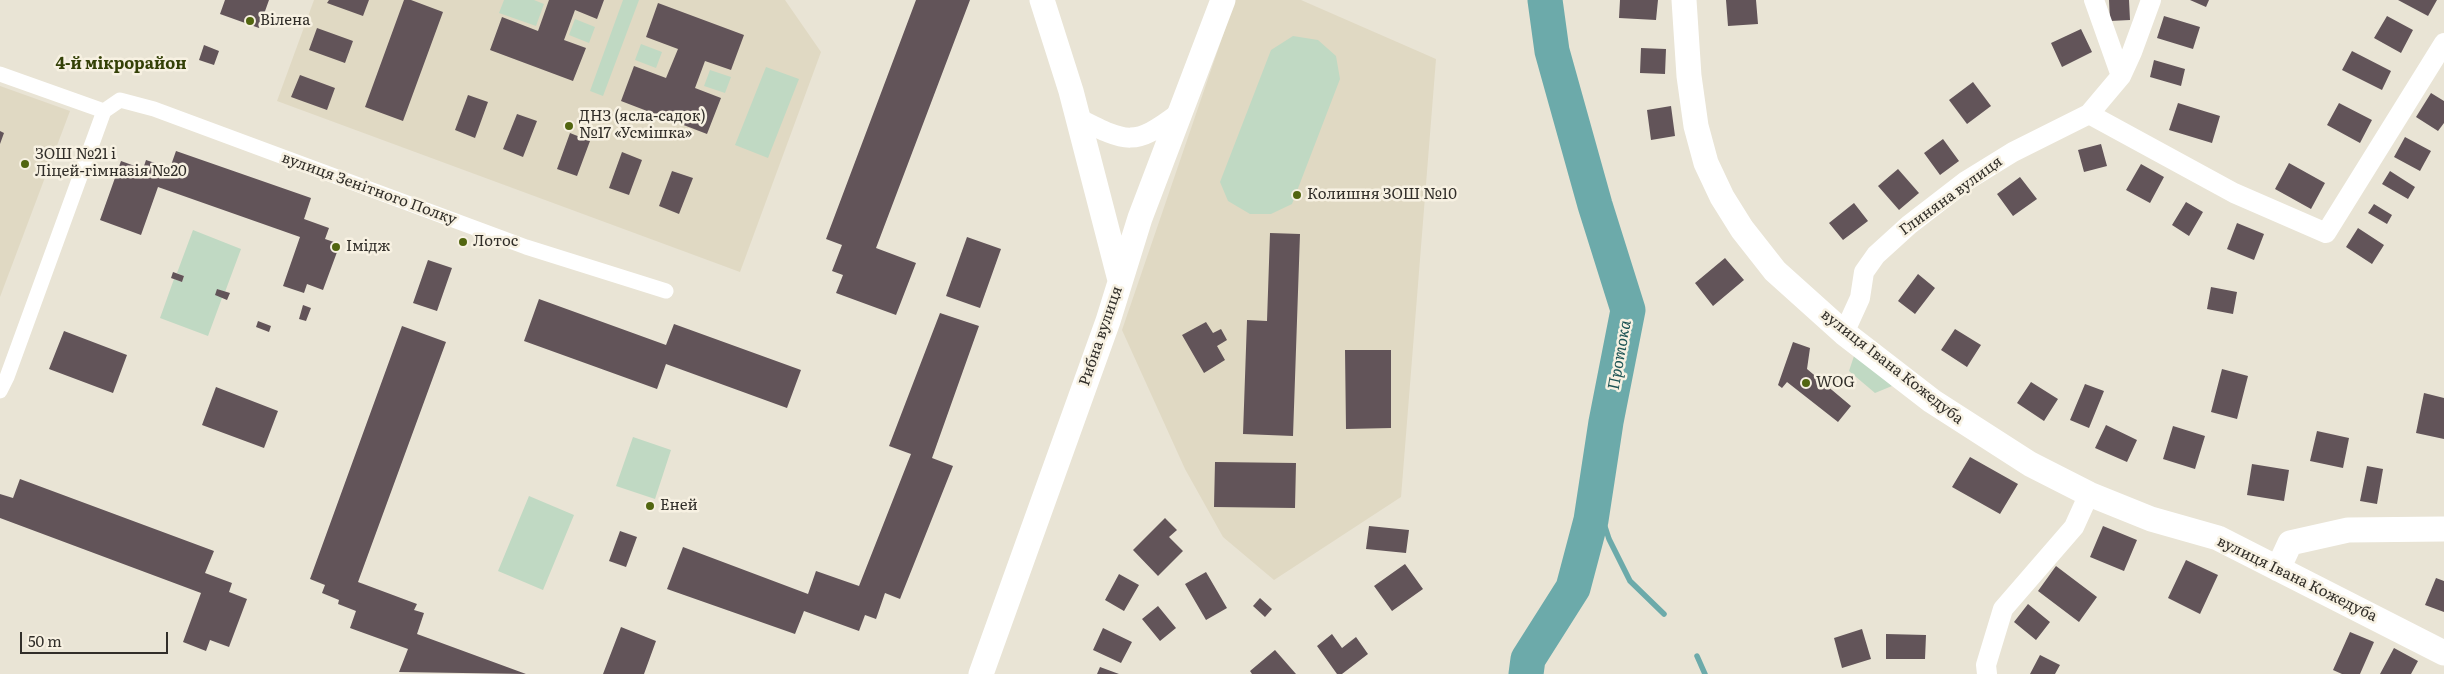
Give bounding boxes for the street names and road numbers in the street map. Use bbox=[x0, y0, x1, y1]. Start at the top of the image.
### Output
street label: вулиця Зенітного Полку bbox=[279, 149, 459, 229]
street label: Глиняна вулиця bbox=[1896, 153, 2006, 239]
street label: Рибна вулиця bbox=[1076, 284, 1126, 388]
street label: вулиця Івана Кожедуба bbox=[1817, 306, 1967, 428]
street label: вулиця Івана Кожедуба bbox=[2214, 532, 2380, 626]

